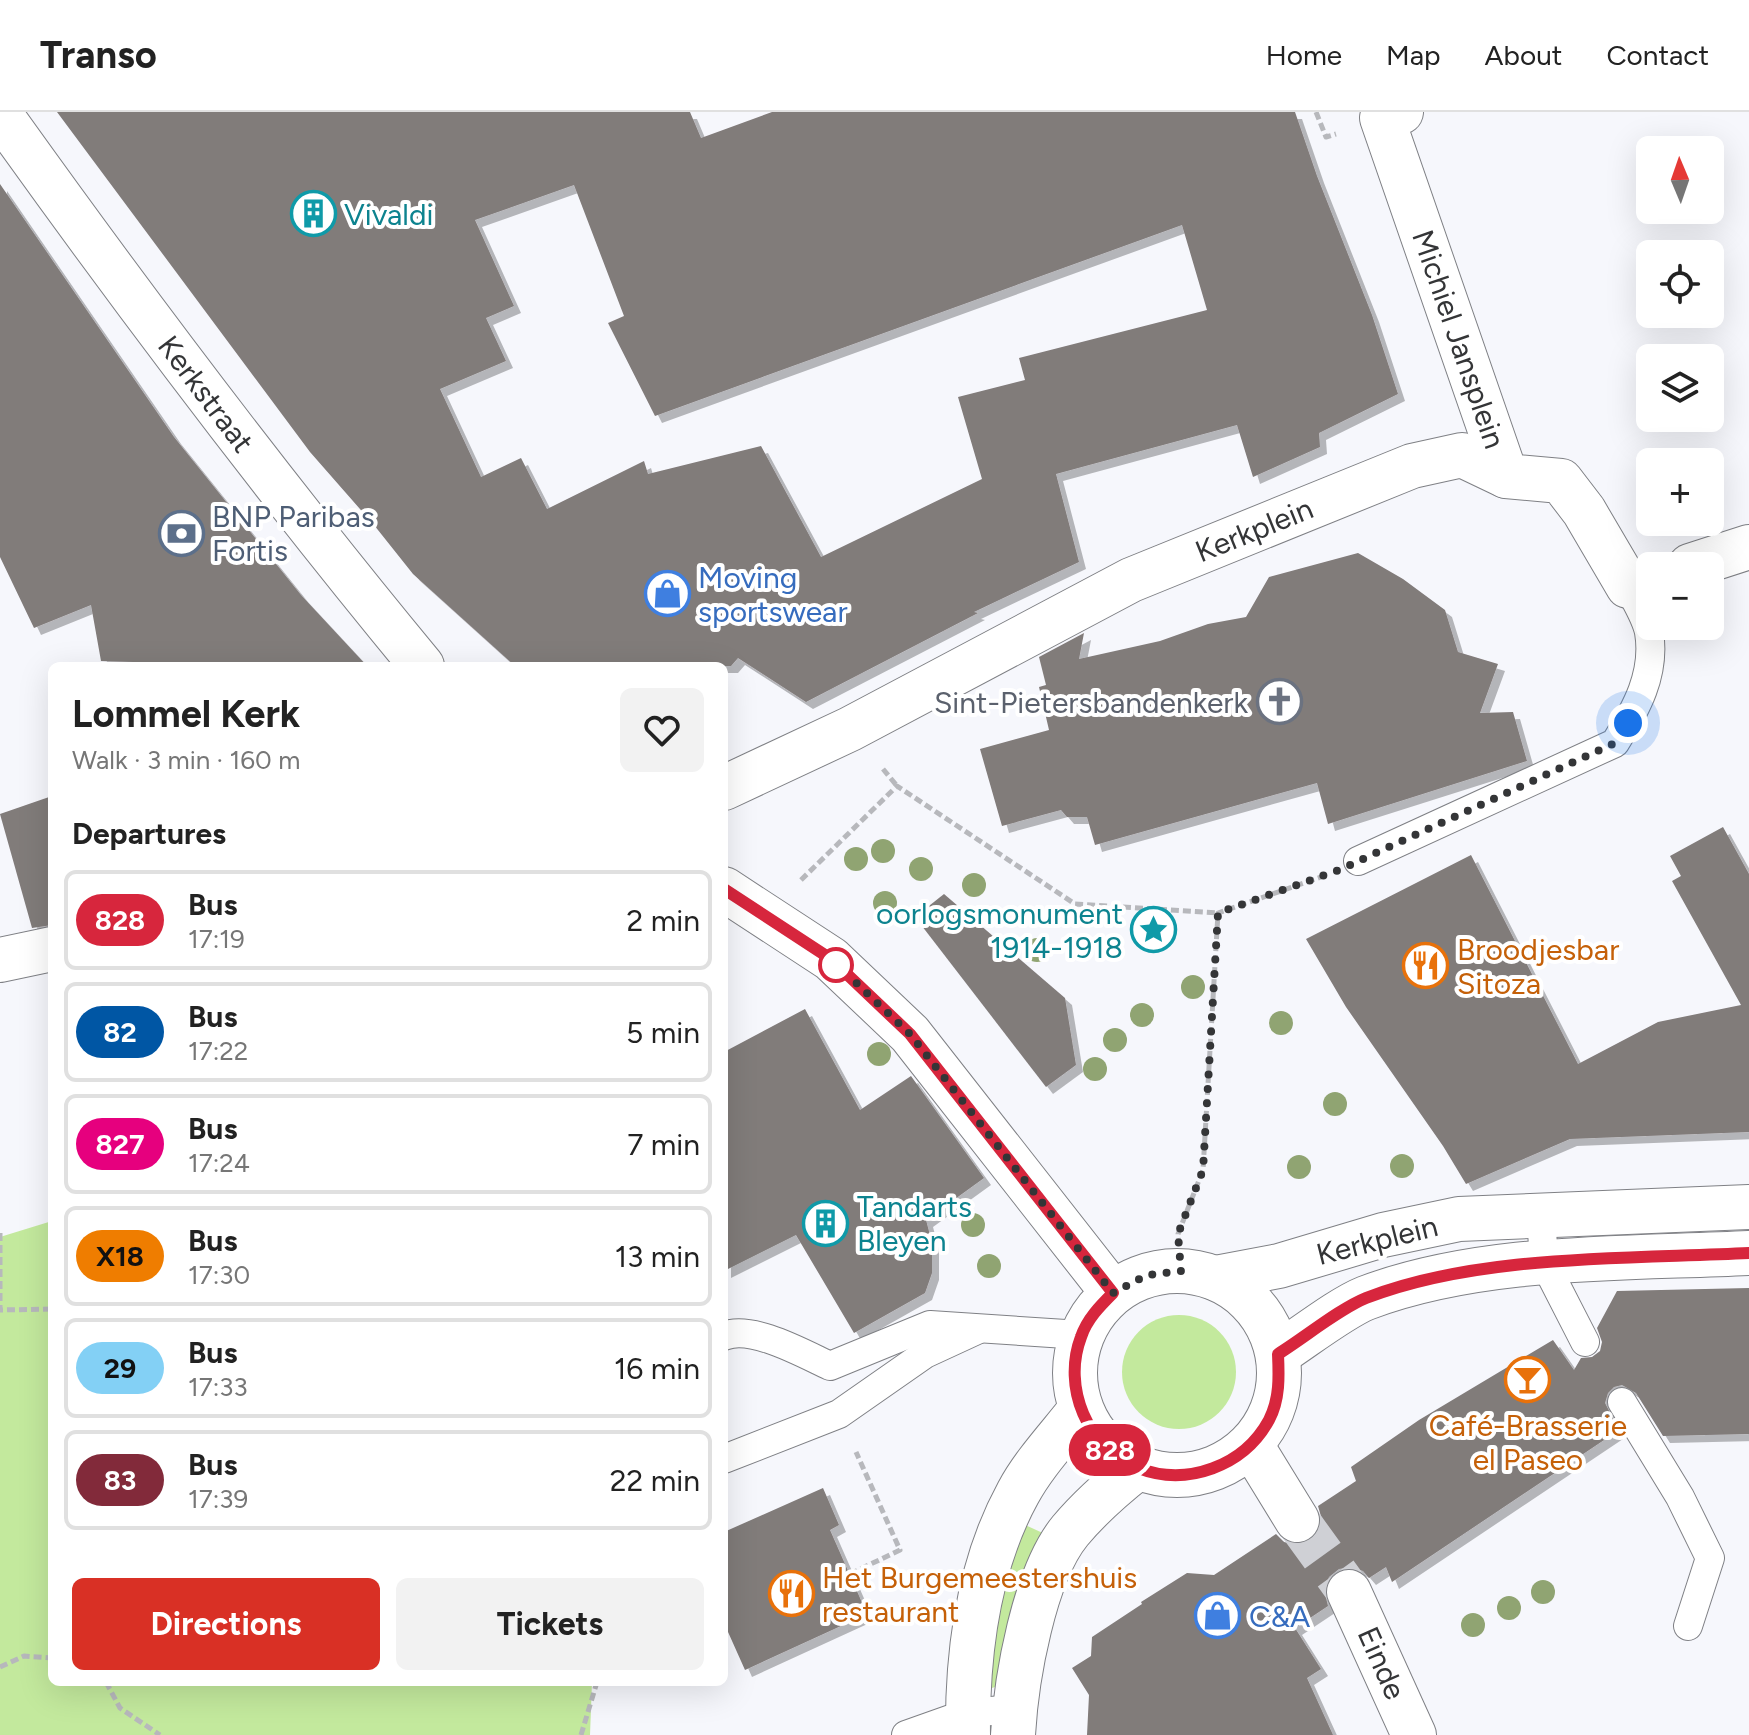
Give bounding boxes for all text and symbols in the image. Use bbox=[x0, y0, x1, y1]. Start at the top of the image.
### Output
text: Transo bbox=[40, 32, 157, 78]
text: Home bbox=[1266, 38, 1342, 72]
text: Map bbox=[1386, 38, 1441, 72]
text: About bbox=[1485, 38, 1562, 72]
text: Contact bbox=[1606, 38, 1709, 72]
north arrow bbox=[1636, 136, 1724, 224]
map controls bbox=[1636, 136, 1724, 640]
building icon: Vivaldi bbox=[289, 190, 337, 238]
place label: Vivaldi bbox=[344, 196, 433, 233]
street label: Michiel Jansplein bbox=[1404, 225, 1514, 453]
button: locate bbox=[1636, 240, 1724, 328]
street label: Kerkstraat bbox=[150, 328, 262, 460]
button: layers bbox=[1636, 344, 1724, 432]
button: + bbox=[1636, 448, 1724, 536]
street label: Kerkplein bbox=[1190, 490, 1318, 570]
place label: BNP Paribas Fortis bbox=[212, 498, 375, 569]
bank icon: BNP Paribas Fortis bbox=[157, 509, 205, 557]
button: − bbox=[1636, 552, 1724, 640]
place label: Moving sportswear bbox=[698, 559, 848, 630]
shop icon: Moving sportswear bbox=[643, 570, 691, 618]
church icon: Sint-Pietersbandenkerk bbox=[1255, 678, 1303, 726]
place label: Sint-Pietersbandenkerk bbox=[934, 684, 1248, 721]
button: heart bbox=[620, 688, 704, 772]
text: Lommel Kerk bbox=[72, 691, 300, 737]
your location bbox=[1608, 703, 1648, 743]
text: Walk · 3 min · 160 m bbox=[72, 744, 300, 776]
text: Departures bbox=[72, 815, 226, 852]
text: Bus bbox=[188, 886, 237, 923]
place label: oorlogsmonument 1914-1918 bbox=[876, 895, 1123, 966]
text: 2 min bbox=[627, 902, 700, 939]
text: 828 bbox=[95, 903, 145, 937]
place icon: oorlogsmonument 1914-1918 bbox=[1130, 906, 1178, 954]
text: 17:19 bbox=[188, 923, 245, 955]
place label: Broodjesbar Sitoza bbox=[1457, 931, 1619, 1002]
restaurant icon: Broodjesbar Sitoza bbox=[1402, 942, 1450, 990]
unlabelled marker bbox=[819, 948, 853, 982]
text: Bus bbox=[188, 998, 237, 1035]
text: 5 min bbox=[626, 1014, 700, 1051]
text: 82 bbox=[103, 1015, 137, 1049]
text: 17:22 bbox=[188, 1035, 248, 1067]
text: Bus bbox=[188, 1110, 237, 1147]
text: 7 min bbox=[627, 1126, 700, 1163]
text: 827 bbox=[96, 1127, 144, 1161]
text: 17:24 bbox=[188, 1147, 250, 1179]
place label: Tandarts Bleyen bbox=[857, 1188, 972, 1259]
building icon: Tandarts Bleyen bbox=[802, 1199, 850, 1247]
street label: Kerkplein bbox=[1313, 1207, 1441, 1273]
text: Bus bbox=[188, 1222, 237, 1259]
text: 13 min bbox=[615, 1238, 700, 1275]
text: X18 bbox=[96, 1239, 144, 1273]
text: 17:30 bbox=[188, 1259, 250, 1291]
text: Bus bbox=[188, 1334, 237, 1371]
text: 16 min bbox=[614, 1350, 700, 1387]
text: 29 bbox=[104, 1351, 136, 1385]
bar icon: Café-Brasserie el Paseo bbox=[1504, 1355, 1552, 1403]
text: 17:33 bbox=[188, 1371, 248, 1403]
place label: Café-Brasserie el Paseo bbox=[1429, 1407, 1627, 1478]
line badge: 828 bbox=[1064, 1424, 1156, 1476]
text: 828 bbox=[1085, 1433, 1135, 1467]
text: Bus bbox=[188, 1446, 237, 1483]
text: 22 min bbox=[610, 1462, 700, 1499]
text: 83 bbox=[104, 1463, 136, 1497]
text: 17:39 bbox=[188, 1483, 248, 1515]
place label: Het Burgemeestershuis restaurant bbox=[822, 1559, 1137, 1630]
restaurant icon: Het Burgemeestershuis restaurant bbox=[767, 1570, 815, 1618]
button: Directions bbox=[72, 1578, 380, 1670]
button: Tickets bbox=[396, 1578, 704, 1670]
shop icon: C&A bbox=[1194, 1592, 1242, 1640]
place label: C&A bbox=[1249, 1598, 1311, 1635]
street label: Einde bbox=[1350, 1621, 1414, 1705]

